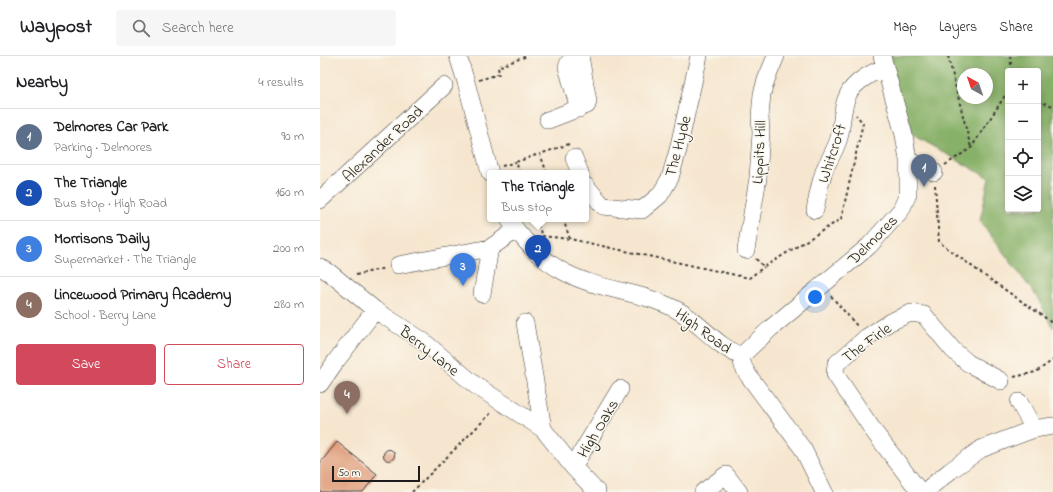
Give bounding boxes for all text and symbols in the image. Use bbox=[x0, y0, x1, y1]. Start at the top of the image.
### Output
search box bbox=[116, 10, 396, 46]
text: Waypost bbox=[20, 14, 92, 41]
icon: search bbox=[130, 17, 152, 39]
text: Search here bbox=[162, 17, 234, 39]
text: Map bbox=[893, 17, 917, 38]
text: Layers bbox=[939, 17, 977, 38]
text: Share bbox=[999, 17, 1033, 38]
north arrow bbox=[957, 68, 993, 104]
map controls bbox=[1005, 68, 1041, 212]
button: + bbox=[1005, 68, 1041, 104]
text: Nearby bbox=[16, 70, 68, 95]
text: 4 results bbox=[258, 73, 304, 92]
street label: Alexander Road bbox=[337, 100, 429, 188]
button: − bbox=[1005, 104, 1041, 140]
street label: The Hyde bbox=[659, 112, 699, 180]
text: Delmores Car Park bbox=[54, 116, 168, 138]
street label: Lippits Hill bbox=[746, 119, 774, 185]
street label: Whitcroft bbox=[812, 120, 854, 186]
text: 1 bbox=[27, 127, 31, 146]
text: 90 m bbox=[281, 127, 304, 146]
text: Parking · Delmores bbox=[54, 138, 152, 157]
button: locate bbox=[1005, 140, 1041, 176]
pin: 1 bbox=[911, 154, 937, 187]
popup bbox=[487, 170, 589, 222]
text: The Triangle bbox=[54, 172, 127, 194]
text: The Triangle bbox=[501, 176, 575, 198]
button: layers bbox=[1005, 176, 1041, 212]
text: 2 bbox=[26, 183, 32, 202]
text: 160 m bbox=[275, 183, 304, 202]
text: Bus stop · High Road bbox=[54, 194, 167, 213]
text: Bus stop bbox=[501, 198, 552, 217]
street label: Delmores bbox=[842, 210, 904, 272]
text: Morrisons Daily bbox=[54, 228, 150, 250]
pin: 2 bbox=[525, 235, 551, 268]
text: 3 bbox=[26, 239, 32, 258]
text: 200 m bbox=[273, 239, 304, 258]
text: Supermarket · The Triangle bbox=[54, 250, 196, 269]
pin: 3 bbox=[450, 253, 476, 286]
text: Lincewood Primary Academy bbox=[54, 284, 231, 306]
your location bbox=[805, 287, 825, 307]
text: 4 bbox=[26, 295, 32, 314]
text: 280 m bbox=[274, 295, 304, 314]
street label: High Road bbox=[669, 303, 736, 360]
text: School · Berry Lane bbox=[54, 306, 156, 325]
street label: The Firle bbox=[837, 317, 898, 370]
street label: Berry Lane bbox=[393, 320, 465, 383]
button: Save bbox=[16, 344, 156, 385]
button: Share bbox=[164, 344, 304, 385]
pin: 4 bbox=[334, 381, 360, 414]
street label: High Oaks bbox=[572, 395, 626, 463]
scale bar bbox=[332, 464, 420, 483]
text: 50 m bbox=[338, 465, 360, 481]

